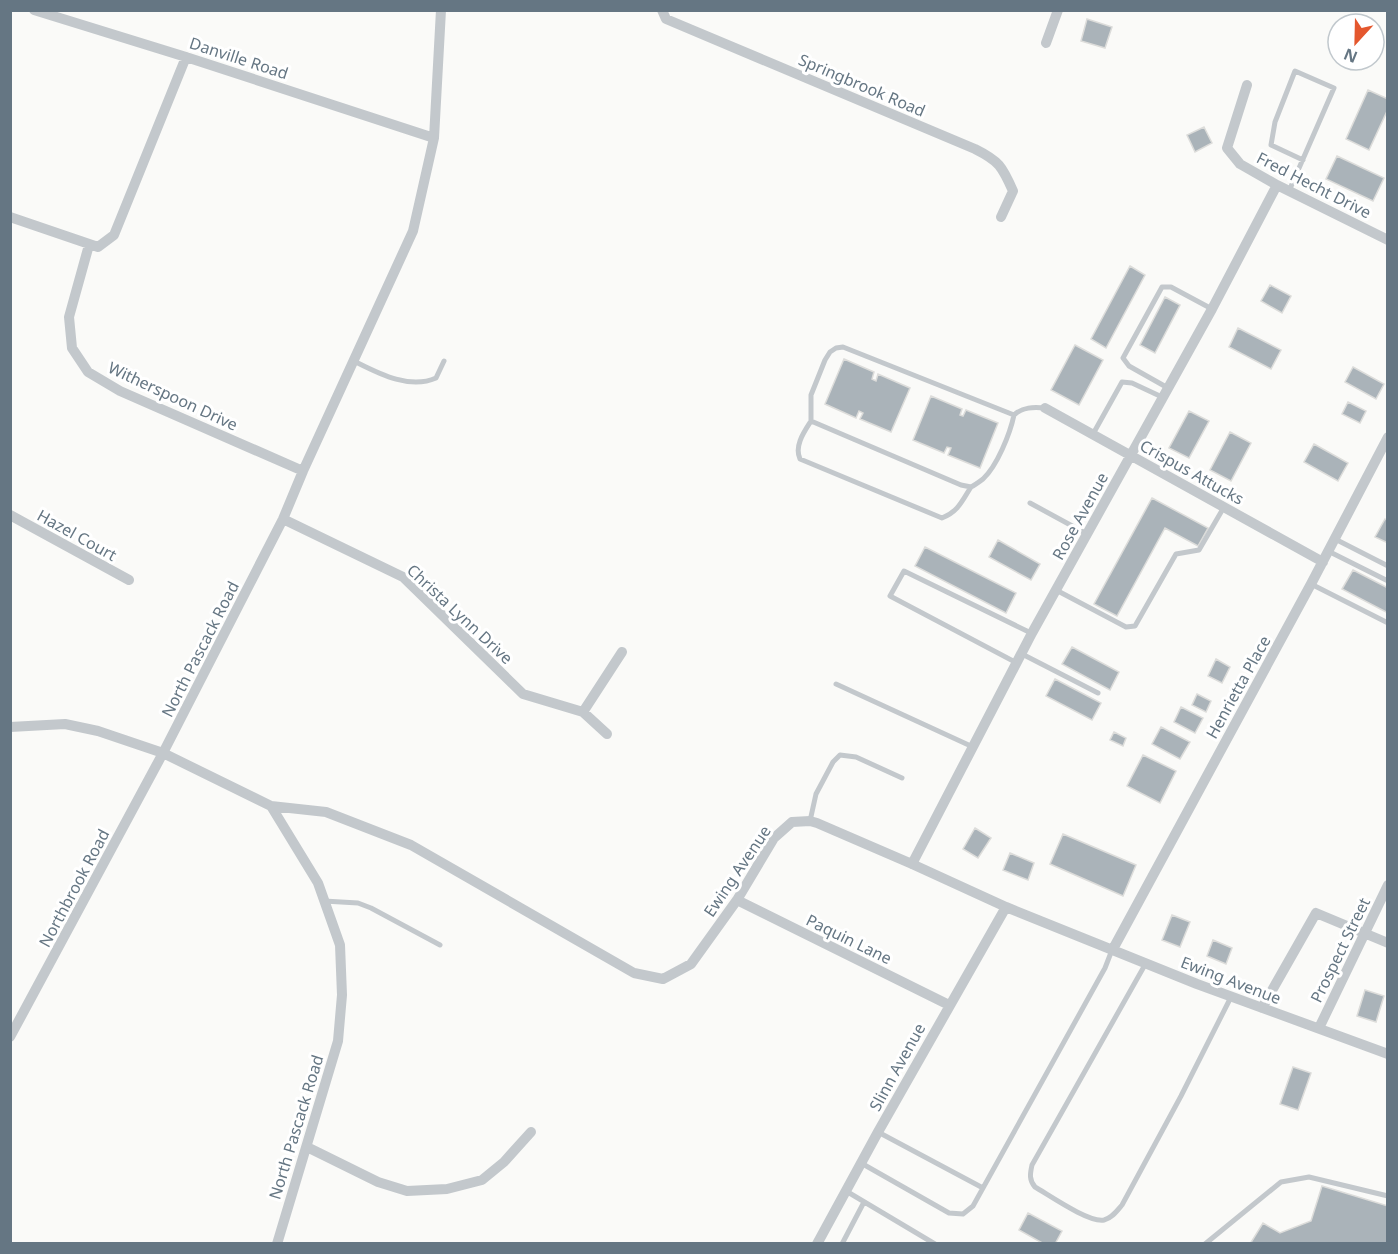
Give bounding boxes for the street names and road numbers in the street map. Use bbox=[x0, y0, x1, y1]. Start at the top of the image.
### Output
street label: Danville Road bbox=[187, 32, 291, 84]
street label: Springbrook Road bbox=[795, 48, 929, 122]
street label: Fred Hecht Drive bbox=[1253, 147, 1375, 223]
street label: Witherspoon Drive bbox=[105, 356, 241, 436]
street label: Crispus Attucks bbox=[1136, 434, 1248, 510]
street label: Rose Avenue bbox=[1047, 468, 1113, 564]
street label: Hazel Court bbox=[33, 504, 121, 566]
street label: Christa Lynn Drive bbox=[402, 559, 518, 669]
street label: North Pascack Road bbox=[156, 577, 244, 721]
street label: Henrietta Place bbox=[1201, 631, 1275, 743]
street label: Ewing Avenue bbox=[698, 821, 776, 921]
street label: Northbrook Road bbox=[34, 825, 114, 951]
street label: Prospect Street bbox=[1305, 894, 1375, 1006]
street label: Paquin Lane bbox=[802, 909, 896, 969]
street label: Ewing Avenue bbox=[1178, 951, 1284, 1009]
street label: Slinn Avenue bbox=[864, 1019, 930, 1115]
street label: North Pascack Road bbox=[264, 1052, 328, 1202]

